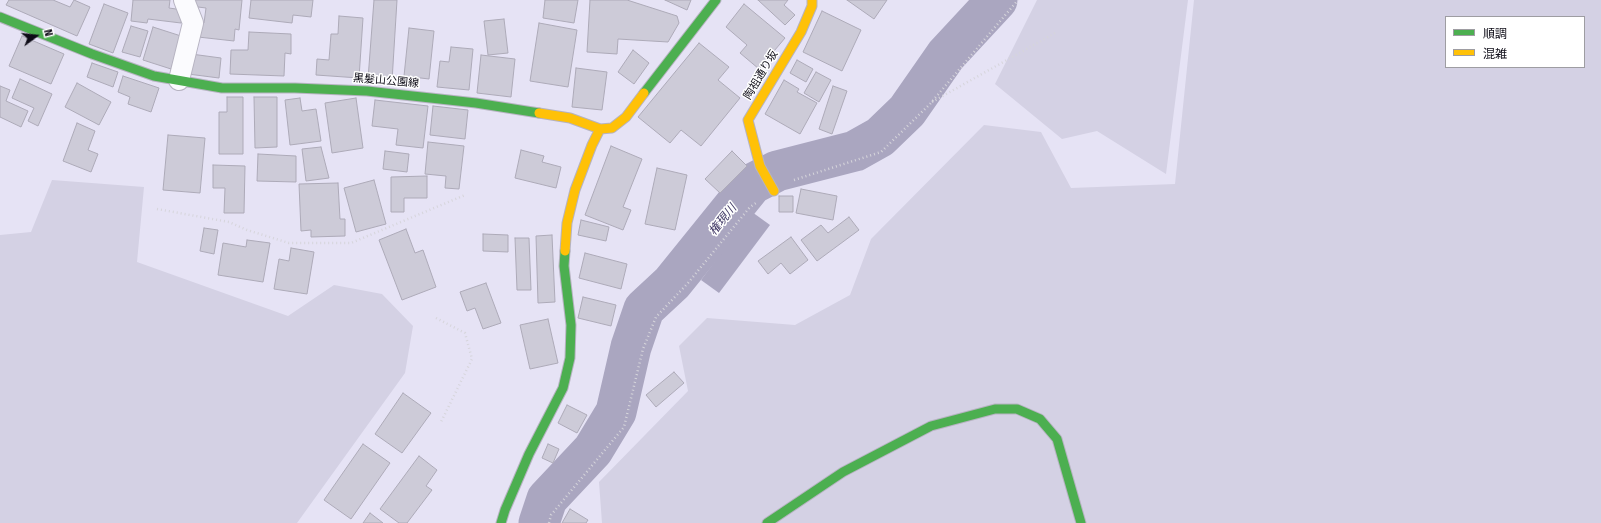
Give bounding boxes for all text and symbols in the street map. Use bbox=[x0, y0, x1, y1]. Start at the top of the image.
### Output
north arrow bbox=[16, 16, 56, 56]
legend bbox=[1445, 16, 1585, 68]
text: 順調 bbox=[1483, 27, 1507, 41]
text: N bbox=[41, 28, 55, 38]
text: 混雑 bbox=[1483, 47, 1507, 61]
street label: 陶祖通り坂 bbox=[741, 48, 781, 102]
street label: 黒髪山公園線 bbox=[353, 72, 419, 90]
water label: 権現川 bbox=[706, 201, 740, 239]

